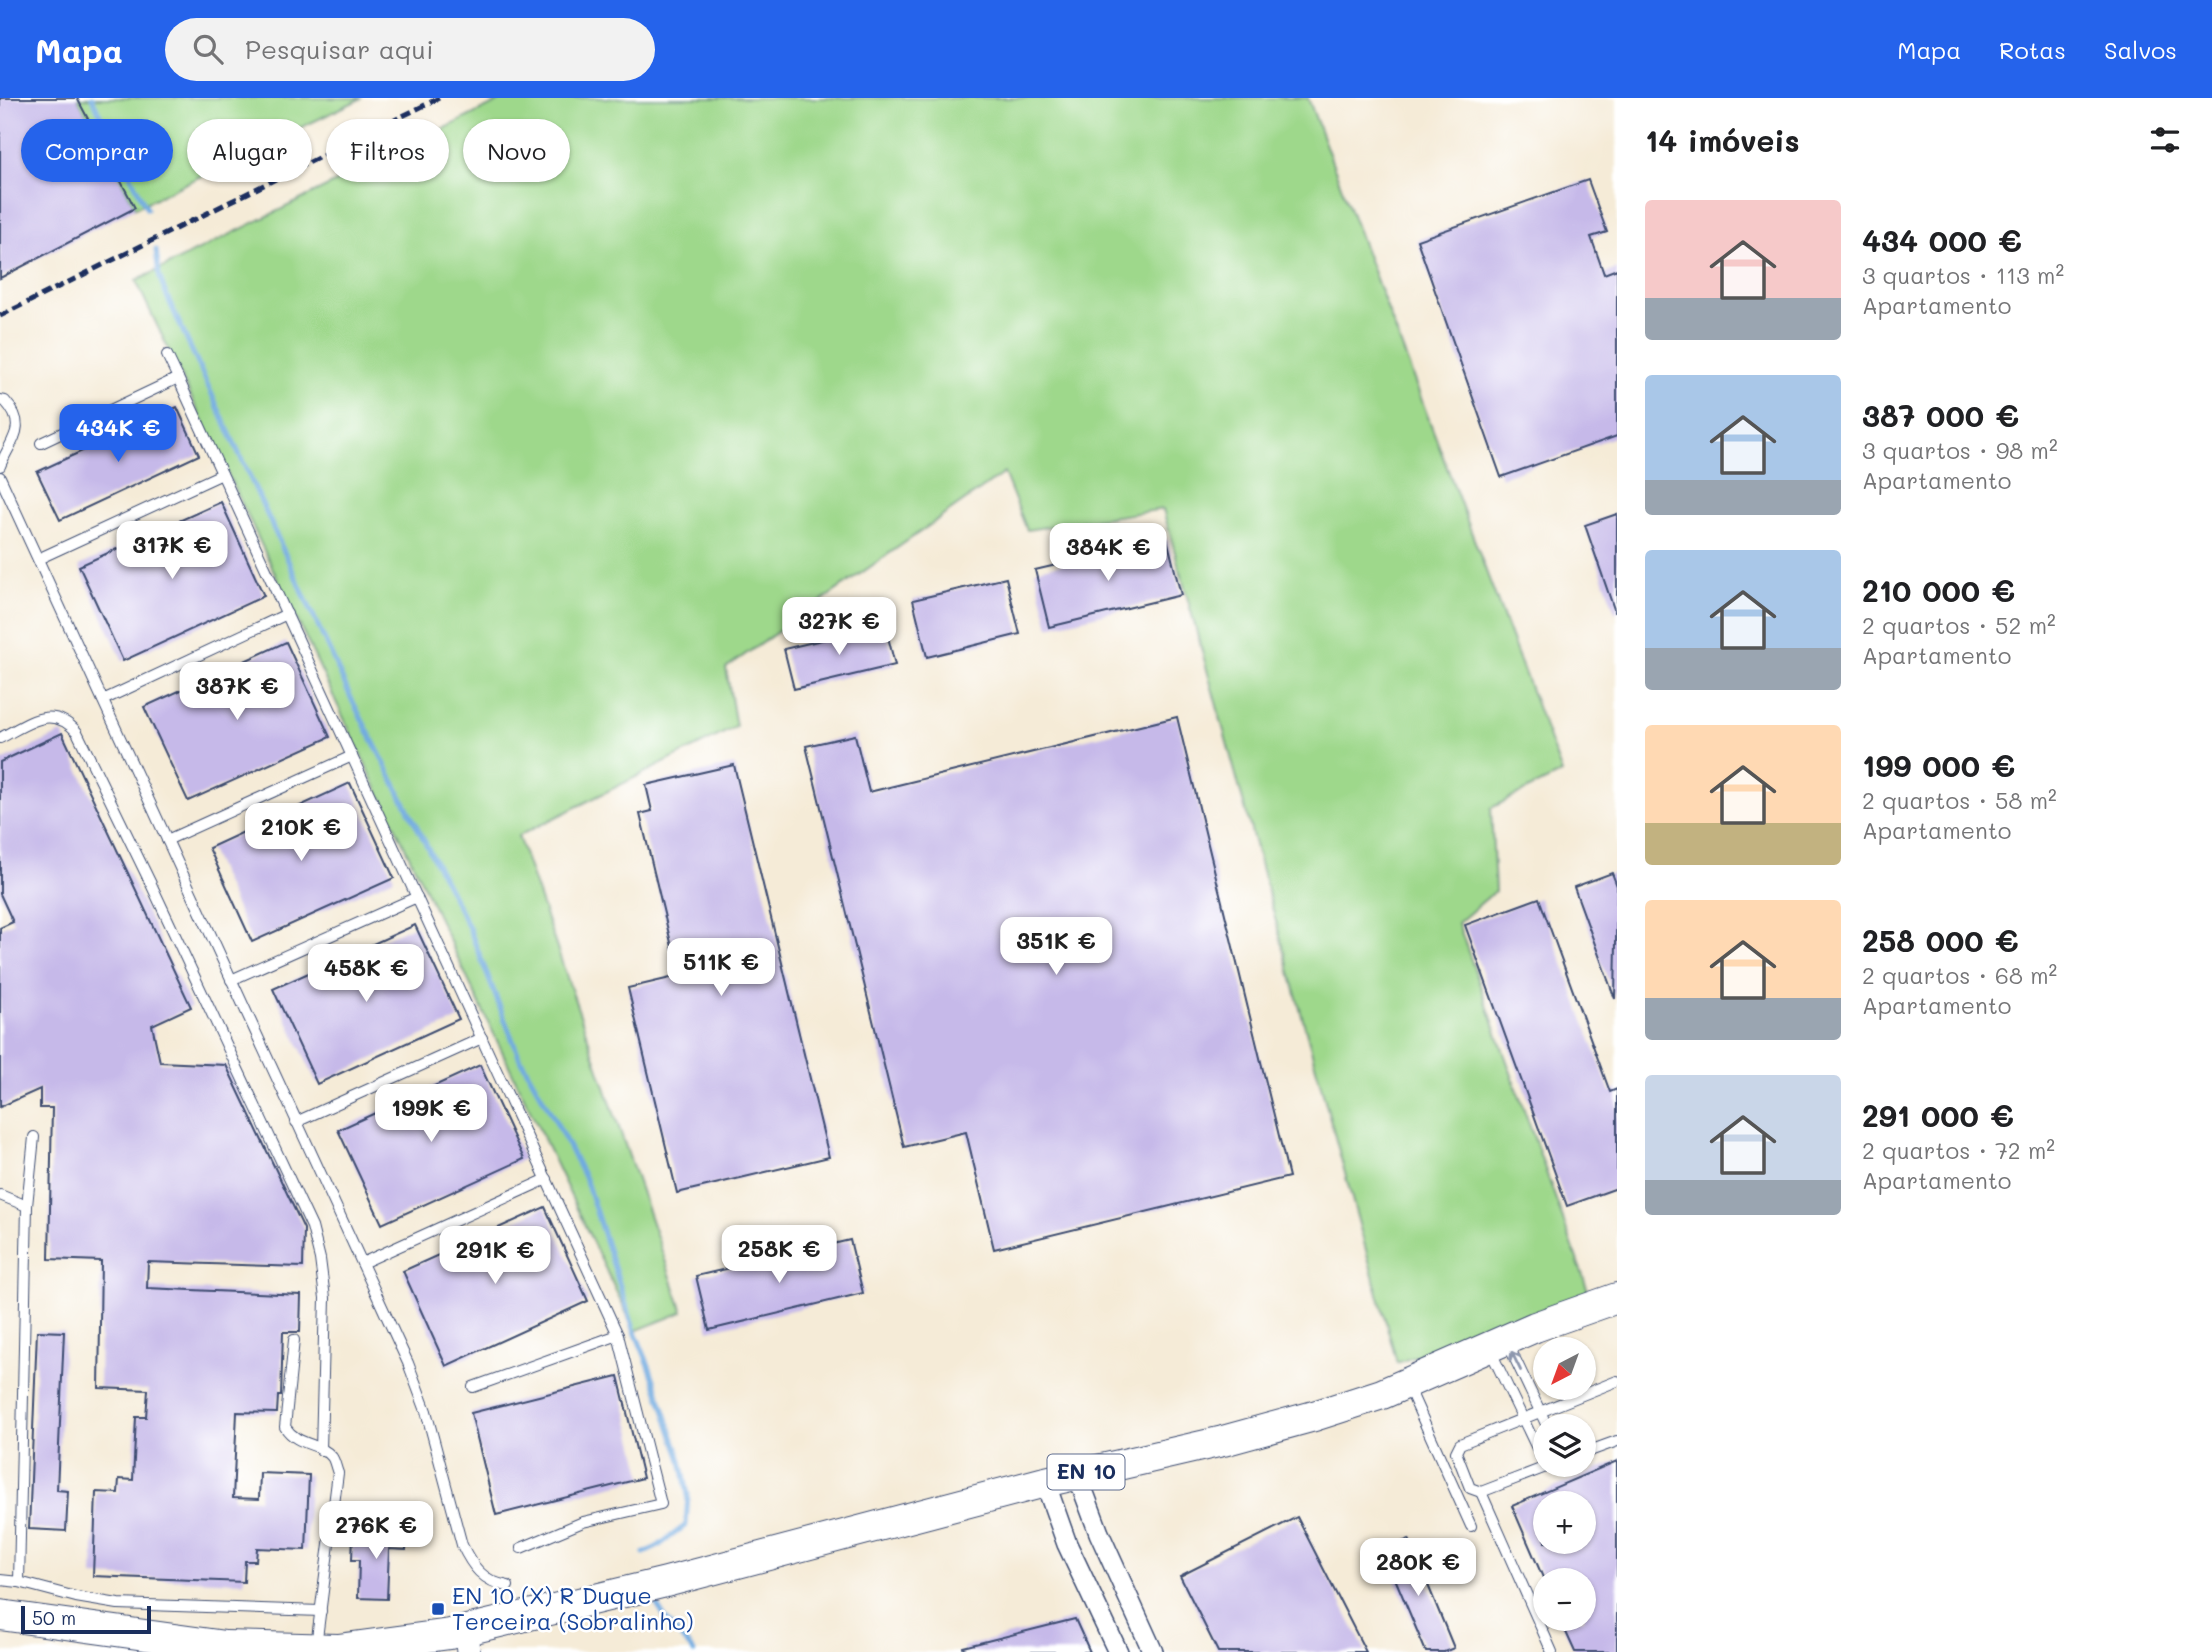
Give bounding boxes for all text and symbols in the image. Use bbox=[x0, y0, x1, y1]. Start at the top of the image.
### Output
search box bbox=[165, 18, 655, 81]
text: Mapa bbox=[35, 28, 123, 71]
icon: search bbox=[189, 30, 227, 68]
text: Pesquisar aqui bbox=[245, 32, 434, 66]
text: Mapa bbox=[1897, 34, 1961, 65]
text: Rotas bbox=[1999, 34, 2066, 65]
text: Salvos bbox=[2104, 34, 2177, 65]
chip: Comprar bbox=[21, 119, 173, 182]
chip: Alugar bbox=[187, 119, 312, 182]
chip: Filtros bbox=[326, 119, 449, 182]
chip: Novo bbox=[463, 119, 570, 182]
text: 14 imóveis bbox=[1645, 120, 1800, 160]
icon: filters bbox=[2146, 121, 2184, 159]
text: 434 000 € bbox=[1862, 220, 2022, 260]
icon: home bbox=[1701, 228, 1785, 312]
text: 3 quartos · 113 m² bbox=[1862, 260, 2064, 290]
text: Apartamento bbox=[1862, 290, 2012, 320]
text: 387 000 € bbox=[1862, 395, 2019, 435]
icon: home bbox=[1701, 403, 1785, 487]
pin: 434K € bbox=[61, 404, 175, 464]
text: 434K € bbox=[75, 412, 161, 442]
text: 3 quartos · 98 m² bbox=[1862, 435, 2058, 465]
text: Apartamento bbox=[1862, 465, 2012, 495]
pin: 317K € bbox=[115, 522, 229, 581]
pin: 384K € bbox=[1051, 524, 1165, 583]
text: 317K € bbox=[133, 529, 211, 559]
text: 384K € bbox=[1066, 531, 1150, 561]
text: 210 000 € bbox=[1862, 570, 2015, 610]
icon: home bbox=[1701, 578, 1785, 662]
pin: 327K € bbox=[782, 598, 896, 657]
text: 327K € bbox=[798, 605, 880, 635]
text: 2 quartos · 52 m² bbox=[1862, 610, 2056, 640]
text: Apartamento bbox=[1862, 640, 2012, 670]
pin: 387K € bbox=[180, 662, 294, 722]
text: 387K € bbox=[196, 670, 278, 700]
text: 199 000 € bbox=[1862, 745, 2015, 785]
icon: home bbox=[1701, 753, 1785, 837]
text: 2 quartos · 58 m² bbox=[1862, 785, 2057, 815]
pin: 210K € bbox=[244, 804, 358, 863]
text: 210K € bbox=[261, 811, 341, 841]
text: Apartamento bbox=[1862, 815, 2012, 845]
pin: 351K € bbox=[999, 918, 1113, 977]
text: 258 000 € bbox=[1862, 920, 2019, 960]
text: 351K € bbox=[1016, 925, 1096, 955]
icon: home bbox=[1701, 928, 1785, 1012]
pin: 511K € bbox=[664, 939, 778, 998]
pin: 458K € bbox=[309, 944, 423, 1004]
text: 511K € bbox=[683, 946, 759, 976]
text: 458K € bbox=[324, 952, 408, 982]
text: 2 quartos · 68 m² bbox=[1862, 960, 2057, 990]
text: Apartamento bbox=[1862, 990, 2012, 1020]
pin: 199K € bbox=[374, 1084, 488, 1144]
text: 199K € bbox=[391, 1092, 471, 1122]
text: 291 000 € bbox=[1862, 1095, 2014, 1135]
icon: home bbox=[1701, 1103, 1785, 1187]
text: 2 quartos · 72 m² bbox=[1862, 1135, 2055, 1165]
text: Apartamento bbox=[1862, 1165, 2012, 1195]
pin: 291K € bbox=[438, 1226, 552, 1286]
pin: 258K € bbox=[722, 1226, 836, 1285]
text: 258K € bbox=[738, 1233, 820, 1263]
text: 291K € bbox=[456, 1234, 534, 1264]
north arrow bbox=[1533, 1337, 1596, 1400]
map controls bbox=[1533, 1337, 1596, 1631]
one-way arrow bbox=[1509, 1351, 1522, 1372]
button: layers bbox=[1533, 1414, 1596, 1477]
road number: EN 10 bbox=[1048, 1454, 1124, 1490]
button: + bbox=[1533, 1491, 1596, 1554]
pin: 276K € bbox=[319, 1502, 433, 1561]
text: 276K € bbox=[335, 1509, 417, 1539]
pin: 280K € bbox=[1361, 1538, 1475, 1598]
text: 280K € bbox=[1376, 1546, 1460, 1576]
button: − bbox=[1533, 1568, 1596, 1631]
place label: EN 10 (X) R Duque Terceira (Sobralinho) bbox=[452, 1580, 694, 1636]
marker: EN 10 (X) R Duque Terceira (Sobralinho) bbox=[430, 1601, 446, 1617]
scale bar bbox=[21, 1603, 150, 1635]
text: 50 m bbox=[32, 1605, 76, 1630]

